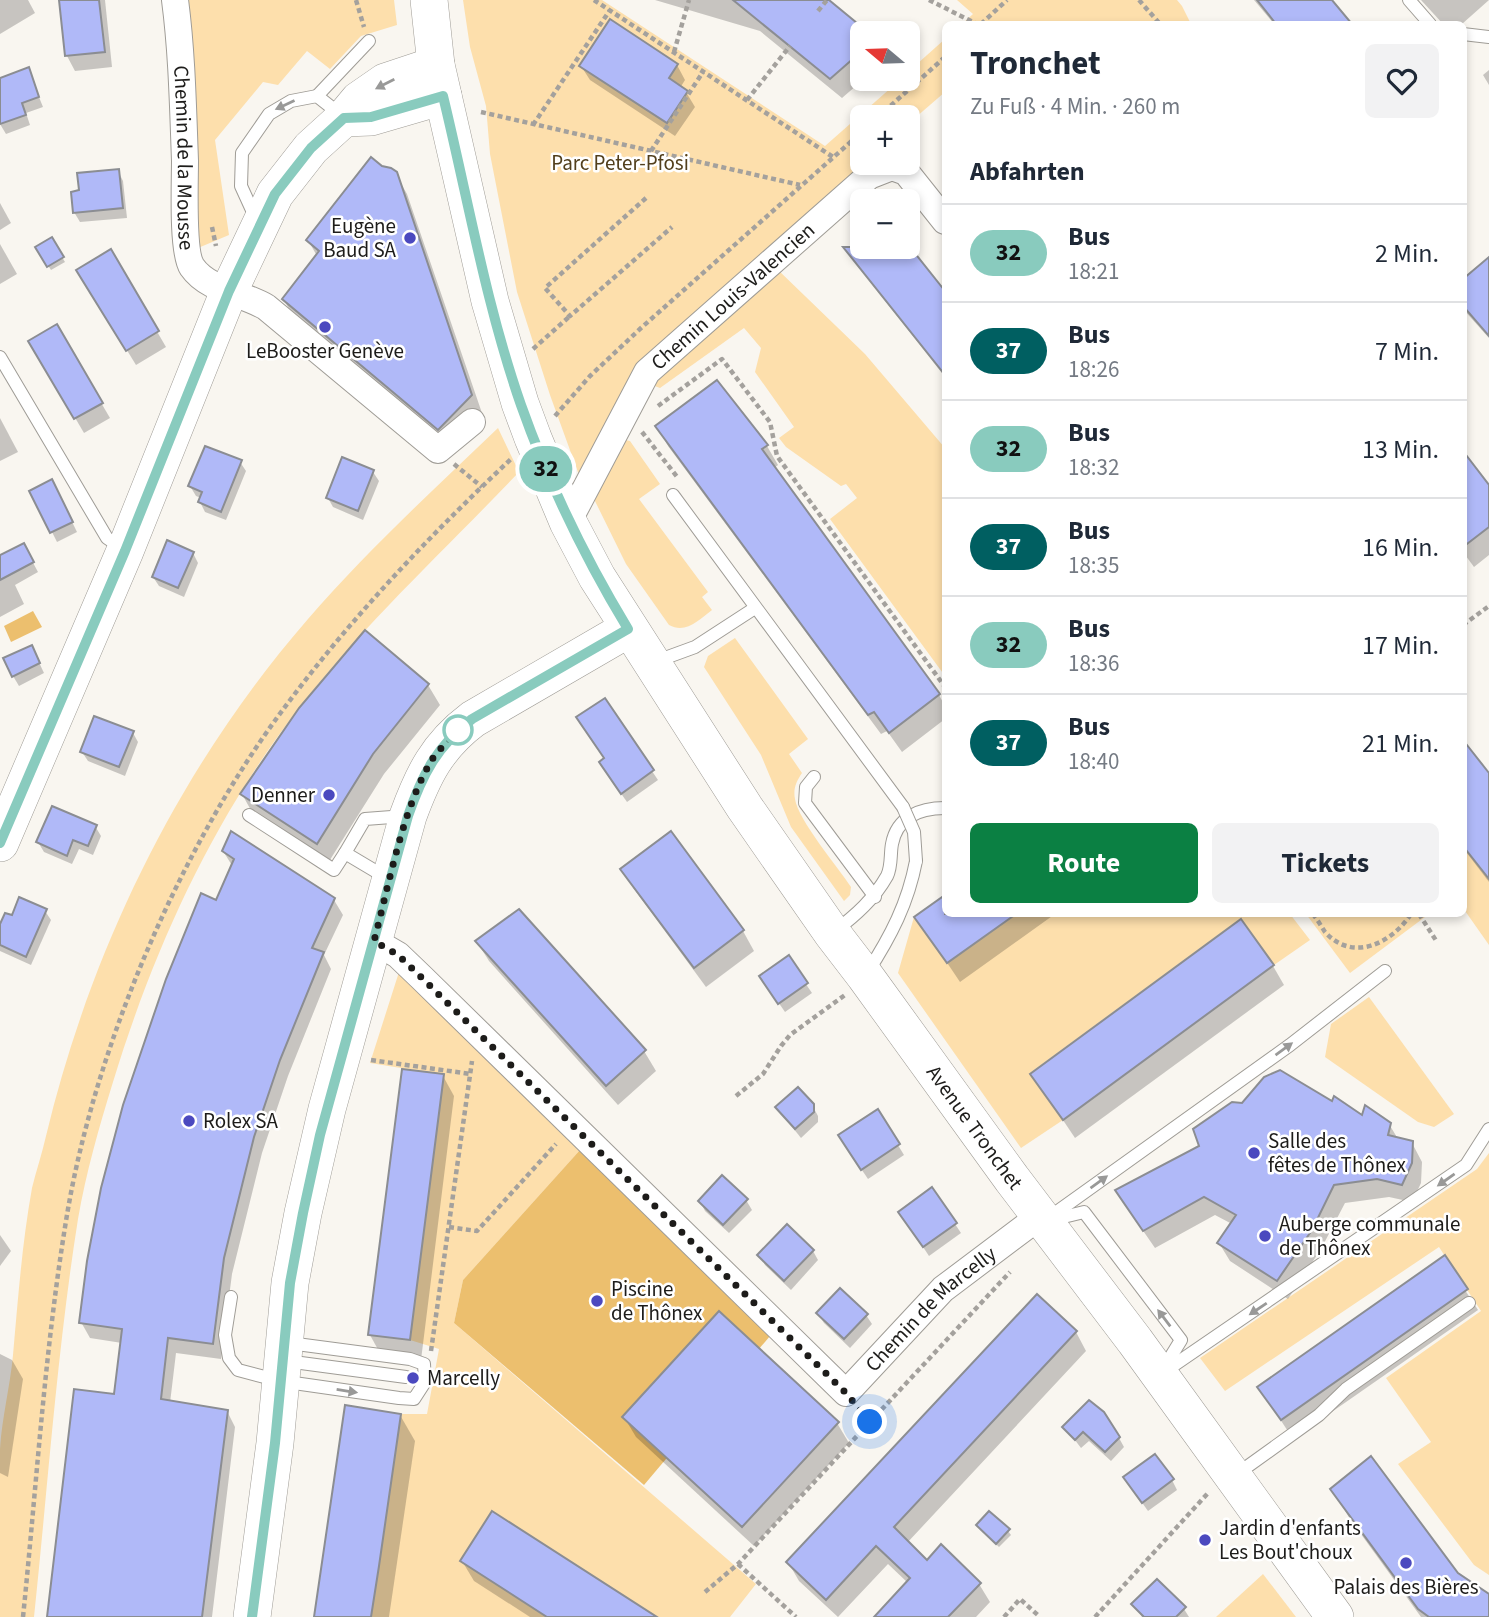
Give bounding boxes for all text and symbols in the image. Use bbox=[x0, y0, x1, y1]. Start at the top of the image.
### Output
north arrow bbox=[850, 21, 920, 91]
map controls bbox=[850, 21, 920, 259]
text: Tronchet bbox=[970, 40, 1101, 87]
button: heart bbox=[1365, 44, 1439, 118]
street label: Chemin de la Mousse bbox=[166, 64, 202, 252]
one-way arrow bbox=[375, 77, 395, 89]
text: Zu Fuß · 4 Min. · 260 m bbox=[970, 90, 1180, 123]
one-way arrow bbox=[275, 99, 295, 111]
button: + bbox=[850, 105, 920, 175]
park label: Parc Peter-Pfosi bbox=[551, 148, 689, 178]
text: Abfahrten bbox=[970, 153, 1085, 190]
button: − bbox=[850, 189, 920, 259]
place label: Eugène Baud SA bbox=[323, 211, 397, 265]
street label: Chemin Louis-Valencien bbox=[644, 215, 822, 377]
text: Bus bbox=[1068, 218, 1110, 255]
marker: Eugène Baud SA bbox=[402, 230, 418, 246]
text: 32 bbox=[996, 235, 1021, 270]
text: 2 Min. bbox=[1375, 235, 1439, 272]
text: 18:21 bbox=[1068, 255, 1119, 288]
text: Bus bbox=[1068, 316, 1110, 353]
marker: LeBooster Genève bbox=[317, 319, 333, 335]
text: 37 bbox=[996, 333, 1021, 368]
text: 7 Min. bbox=[1375, 333, 1439, 370]
place label: LeBooster Genève bbox=[246, 336, 404, 366]
text: 18:26 bbox=[1068, 353, 1119, 386]
text: Bus bbox=[1068, 414, 1110, 451]
text: 32 bbox=[996, 431, 1021, 466]
text: 13 Min. bbox=[1362, 431, 1439, 468]
line badge: 32 bbox=[514, 446, 578, 492]
text: 32 bbox=[533, 451, 559, 486]
text: 18:32 bbox=[1068, 451, 1119, 484]
text: Bus bbox=[1068, 512, 1110, 549]
text: 37 bbox=[996, 529, 1021, 564]
text: 16 Min. bbox=[1362, 529, 1439, 566]
text: 18:35 bbox=[1068, 549, 1119, 582]
text: Bus bbox=[1068, 610, 1110, 647]
text: 32 bbox=[996, 627, 1021, 662]
text: 17 Min. bbox=[1362, 627, 1439, 664]
text: 18:36 bbox=[1068, 647, 1119, 680]
text: Bus bbox=[1068, 708, 1110, 745]
unlabelled marker bbox=[443, 715, 473, 745]
text: 37 bbox=[996, 725, 1021, 760]
text: 21 Min. bbox=[1362, 725, 1439, 762]
text: 18:40 bbox=[1068, 745, 1119, 778]
place label: Denner bbox=[251, 780, 316, 810]
marker: Denner bbox=[321, 787, 337, 803]
button: Route bbox=[970, 823, 1198, 903]
button: Tickets bbox=[1212, 823, 1439, 903]
one-way arrow bbox=[1275, 1042, 1293, 1056]
street label: Avenue Tronchet bbox=[919, 1059, 1030, 1196]
place label: Rolex SA bbox=[203, 1106, 279, 1136]
marker: Rolex SA bbox=[181, 1113, 197, 1129]
place label: Salle des fêtes de Thônex bbox=[1268, 1126, 1406, 1180]
marker: Salle des fêtes de Thônex bbox=[1246, 1145, 1262, 1161]
one-way arrow bbox=[1436, 1173, 1455, 1186]
one-way arrow bbox=[1090, 1175, 1108, 1189]
place label: Auberge communale de Thônex bbox=[1279, 1209, 1460, 1263]
marker: Auberge communale de Thônex bbox=[1257, 1228, 1273, 1244]
street label: Chemin de Marcelly bbox=[858, 1239, 1003, 1378]
place label: Piscine de Thônex bbox=[611, 1274, 703, 1328]
marker: Piscine de Thônex bbox=[589, 1293, 605, 1309]
one-way arrow bbox=[1248, 1302, 1268, 1315]
one-way arrow bbox=[1157, 1308, 1171, 1327]
place label: Marcelly bbox=[427, 1363, 500, 1393]
marker: Marcelly bbox=[405, 1370, 421, 1386]
one-way arrow bbox=[336, 1386, 358, 1397]
your location bbox=[852, 1404, 887, 1439]
place label: Jardin d'enfants Les Bout'choux bbox=[1219, 1513, 1361, 1567]
marker: Jardin d'enfants Les Bout'choux bbox=[1197, 1532, 1213, 1548]
marker: Palais des Bières bbox=[1398, 1555, 1414, 1571]
place label: Palais des Bières bbox=[1334, 1572, 1479, 1602]

